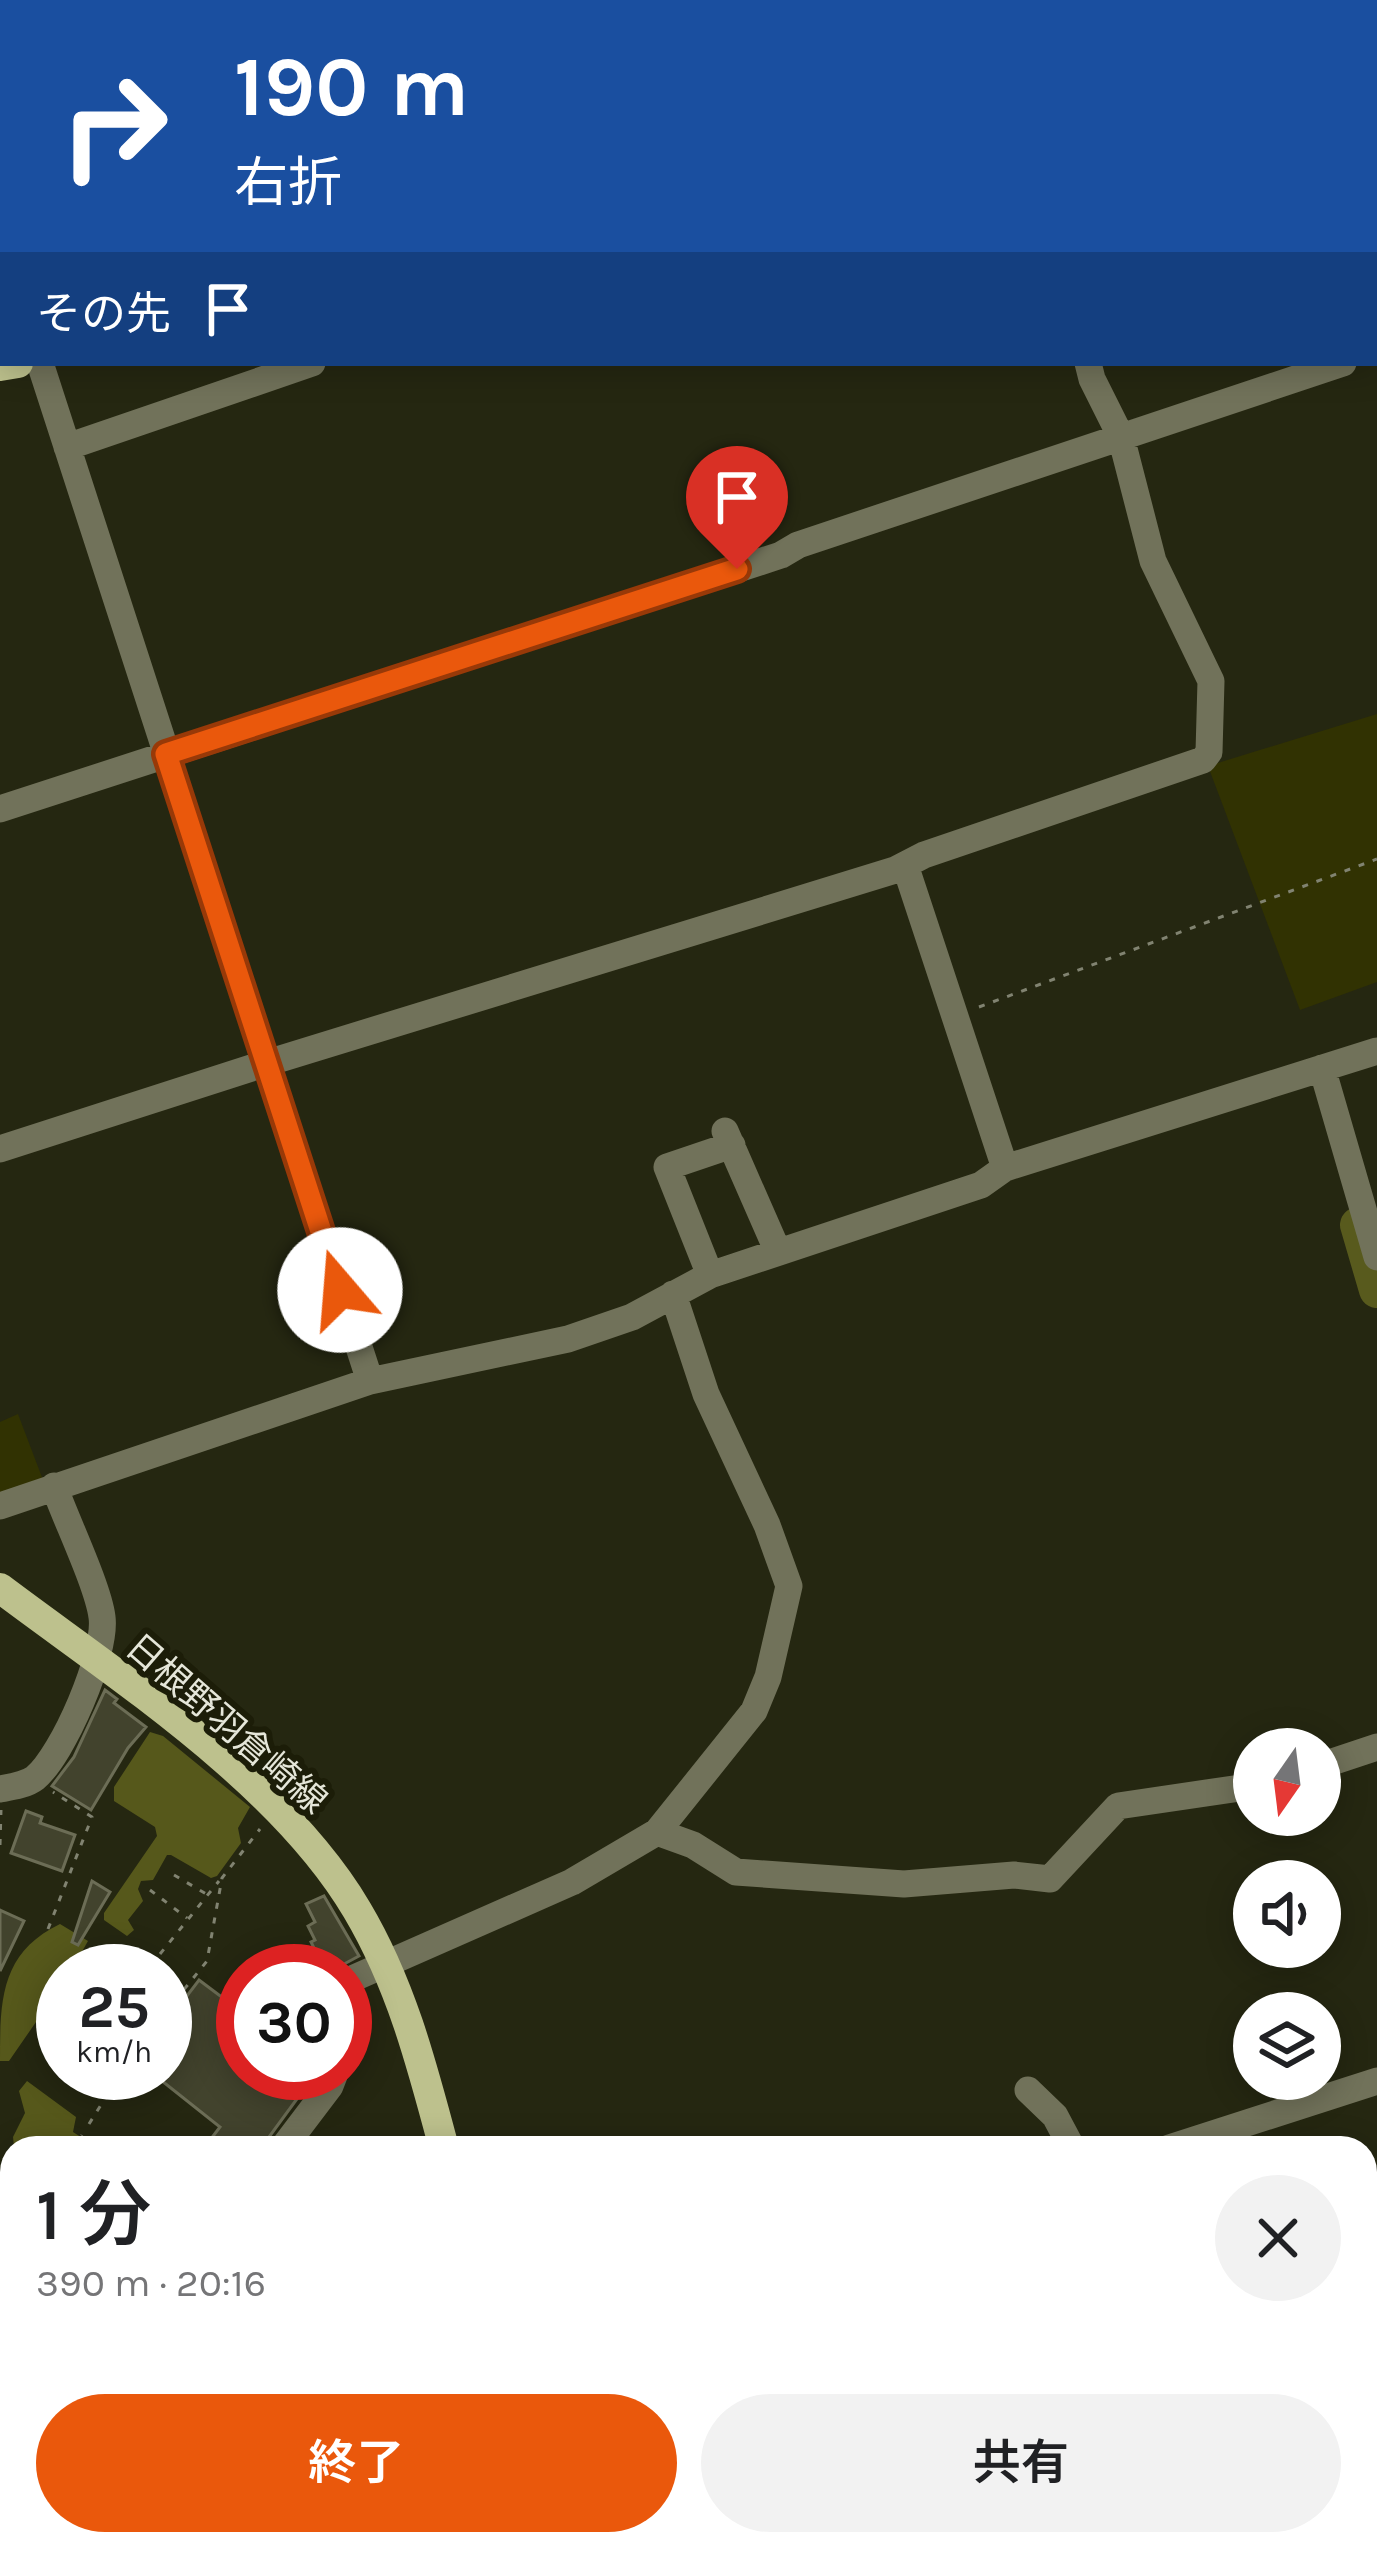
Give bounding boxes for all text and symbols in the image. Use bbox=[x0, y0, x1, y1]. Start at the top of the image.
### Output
text: 190 m bbox=[234, 38, 469, 136]
icon: right bbox=[36, 48, 192, 204]
text: 右折 bbox=[234, 151, 342, 215]
icon: arrive bbox=[195, 276, 261, 342]
text: その先 bbox=[36, 288, 171, 340]
pin bbox=[686, 446, 788, 569]
icon: arrive bbox=[704, 464, 770, 530]
position arrow bbox=[277, 1227, 403, 1353]
street label: 日根野羽倉崎線 bbox=[117, 1625, 335, 1822]
north arrow bbox=[1233, 1728, 1341, 1836]
map controls bbox=[1233, 1728, 1341, 2100]
button: sound bbox=[1233, 1860, 1341, 1968]
speed limit sign: 30 bbox=[216, 1944, 372, 2100]
text: 25 bbox=[78, 1972, 150, 2042]
button: layers bbox=[1233, 1992, 1341, 2100]
text: km/h bbox=[76, 2034, 152, 2070]
text: 1 分 bbox=[36, 2173, 151, 2257]
button: close bbox=[1215, 2175, 1341, 2301]
text: 390 m · 20:16 bbox=[36, 2260, 266, 2306]
button: 終了 bbox=[36, 2394, 677, 2532]
button: 共有 bbox=[701, 2394, 1341, 2532]

